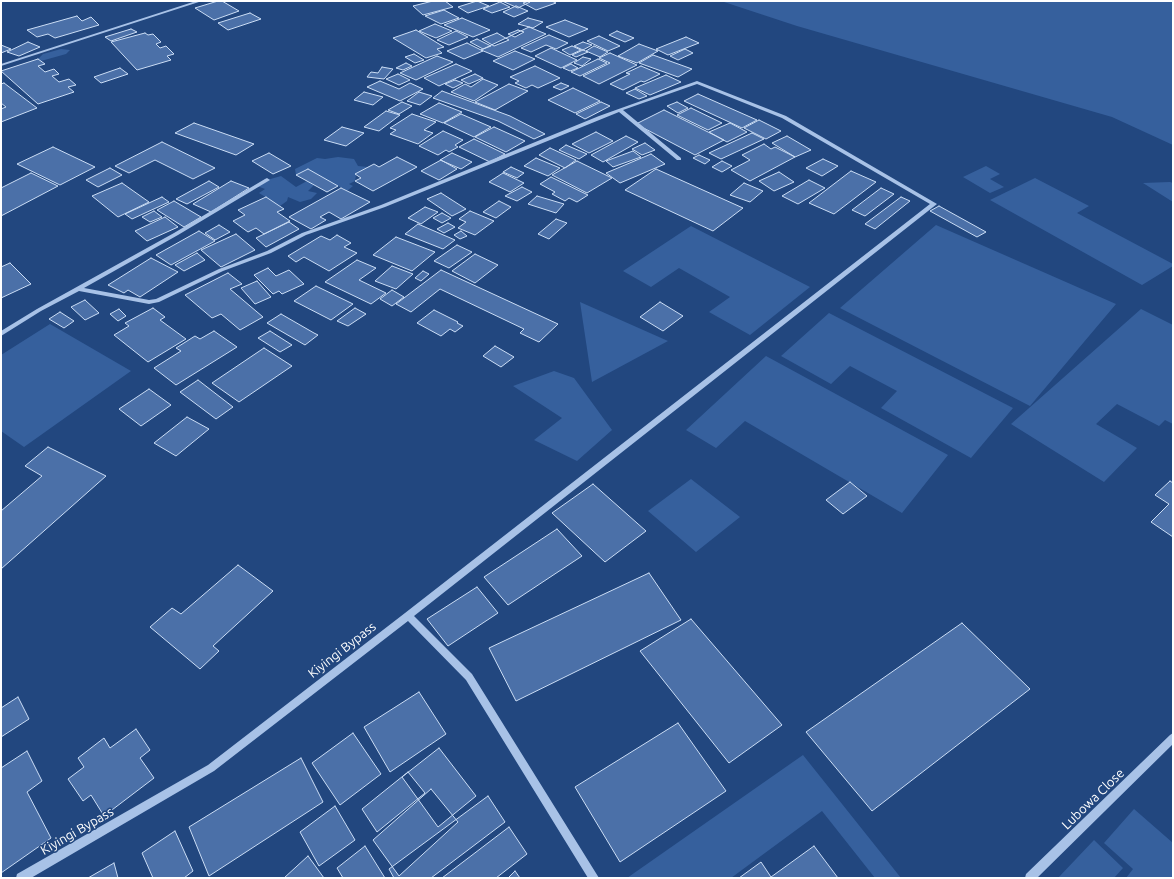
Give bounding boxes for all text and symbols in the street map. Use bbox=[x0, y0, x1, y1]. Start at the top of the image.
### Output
street label: Kiyingi Bypass bbox=[305, 619, 379, 681]
street label: Lubowa Close bbox=[1059, 765, 1127, 833]
street label: Kiyingi Bypass bbox=[38, 804, 116, 858]

